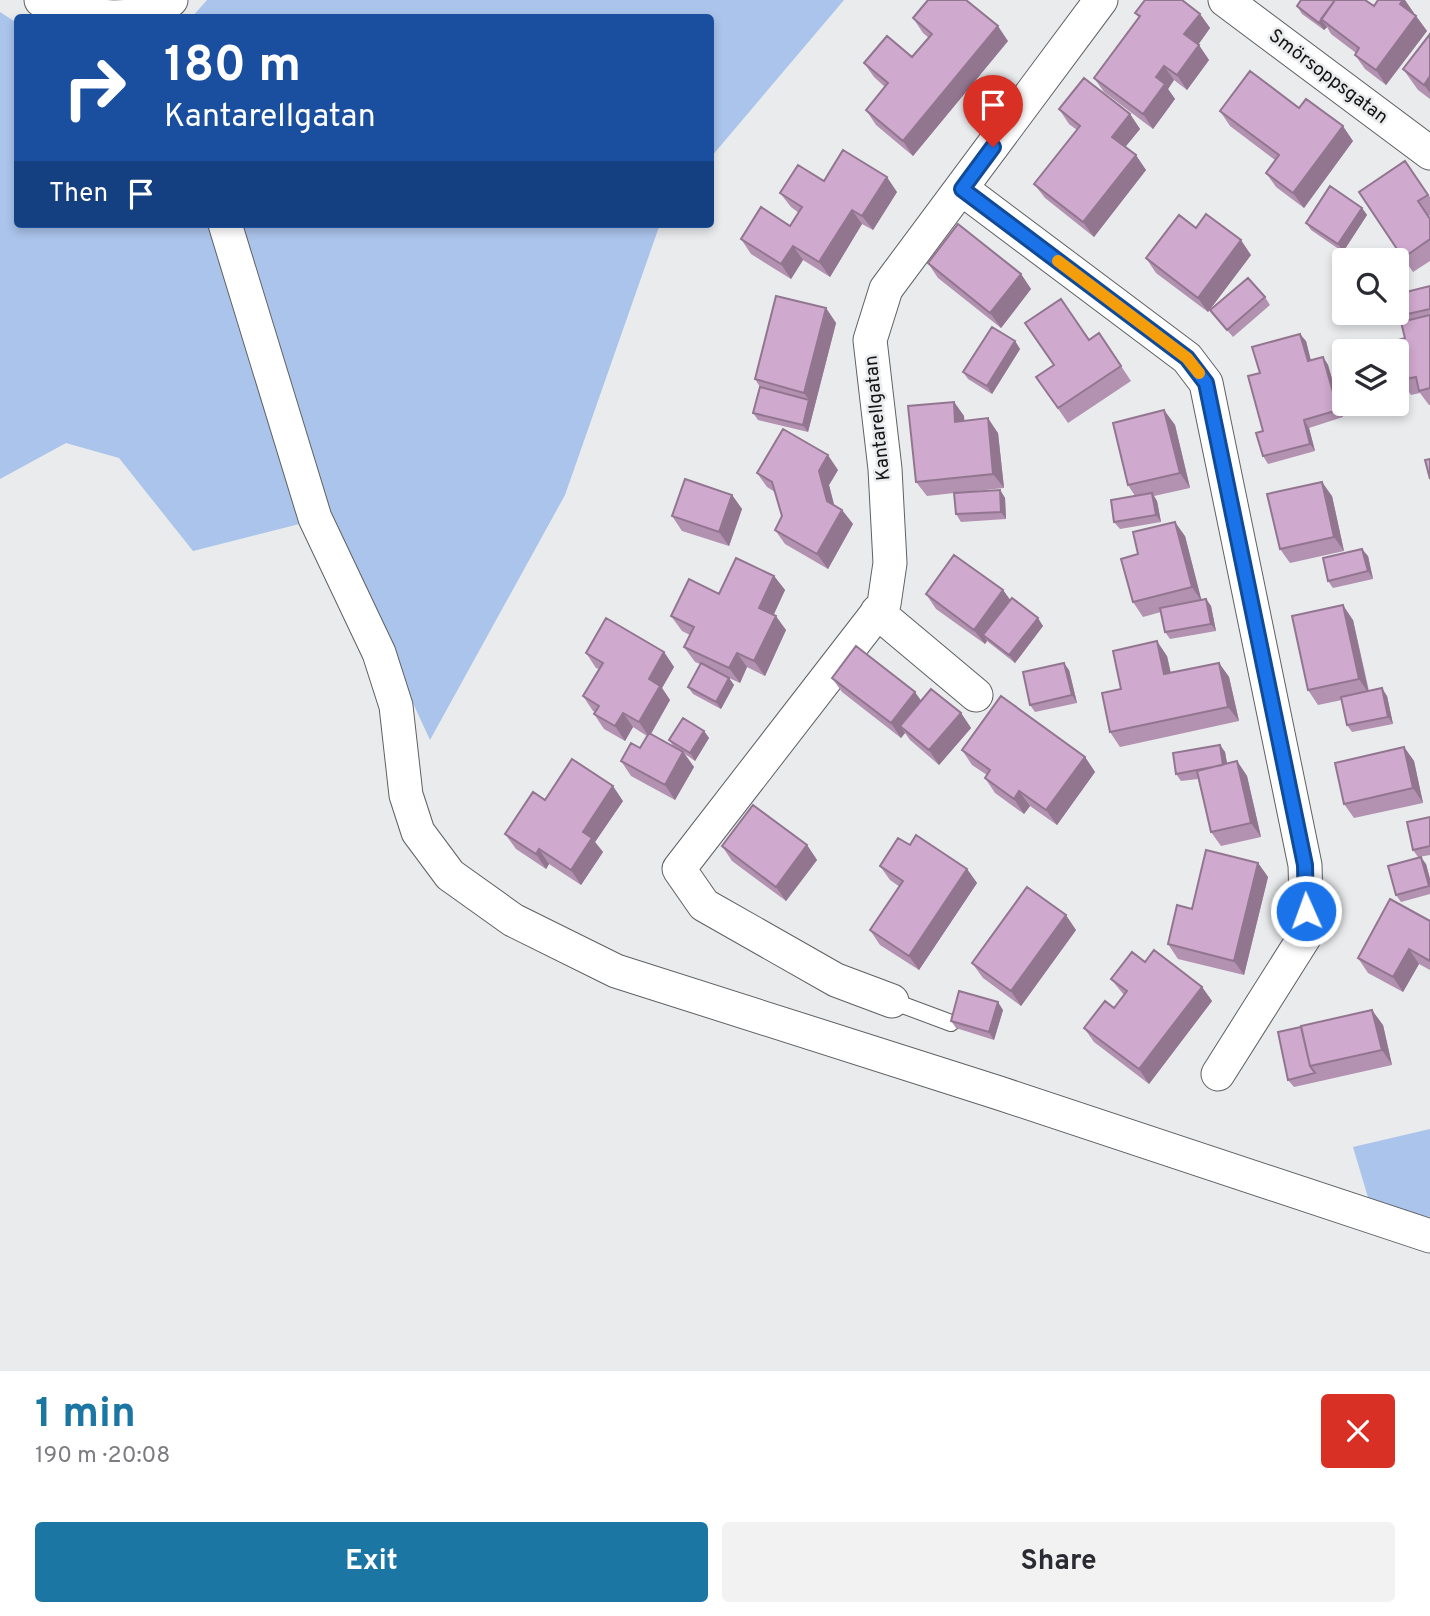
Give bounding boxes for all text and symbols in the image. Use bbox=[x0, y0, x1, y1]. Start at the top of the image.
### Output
street label: Smörsoppsgatan bbox=[1263, 24, 1393, 130]
text: 180 m bbox=[164, 37, 301, 99]
icon: right bbox=[49, 42, 140, 133]
pin bbox=[963, 75, 1023, 147]
icon: arrive bbox=[974, 86, 1012, 124]
text: Kantarellgatan bbox=[164, 98, 376, 138]
icon: arrive bbox=[122, 175, 160, 213]
text: Then bbox=[49, 178, 108, 211]
map controls bbox=[1332, 248, 1409, 416]
button: search bbox=[1332, 248, 1409, 325]
button: layers bbox=[1332, 339, 1409, 416]
street label: Kantarellgatan bbox=[859, 354, 897, 482]
position arrow bbox=[1269, 874, 1343, 948]
text: 1 min bbox=[35, 1389, 136, 1442]
button: close bbox=[1321, 1394, 1395, 1468]
text: 190 m · 20:08 bbox=[35, 1442, 170, 1471]
button: Exit bbox=[35, 1522, 708, 1602]
button: Share bbox=[722, 1522, 1395, 1602]

